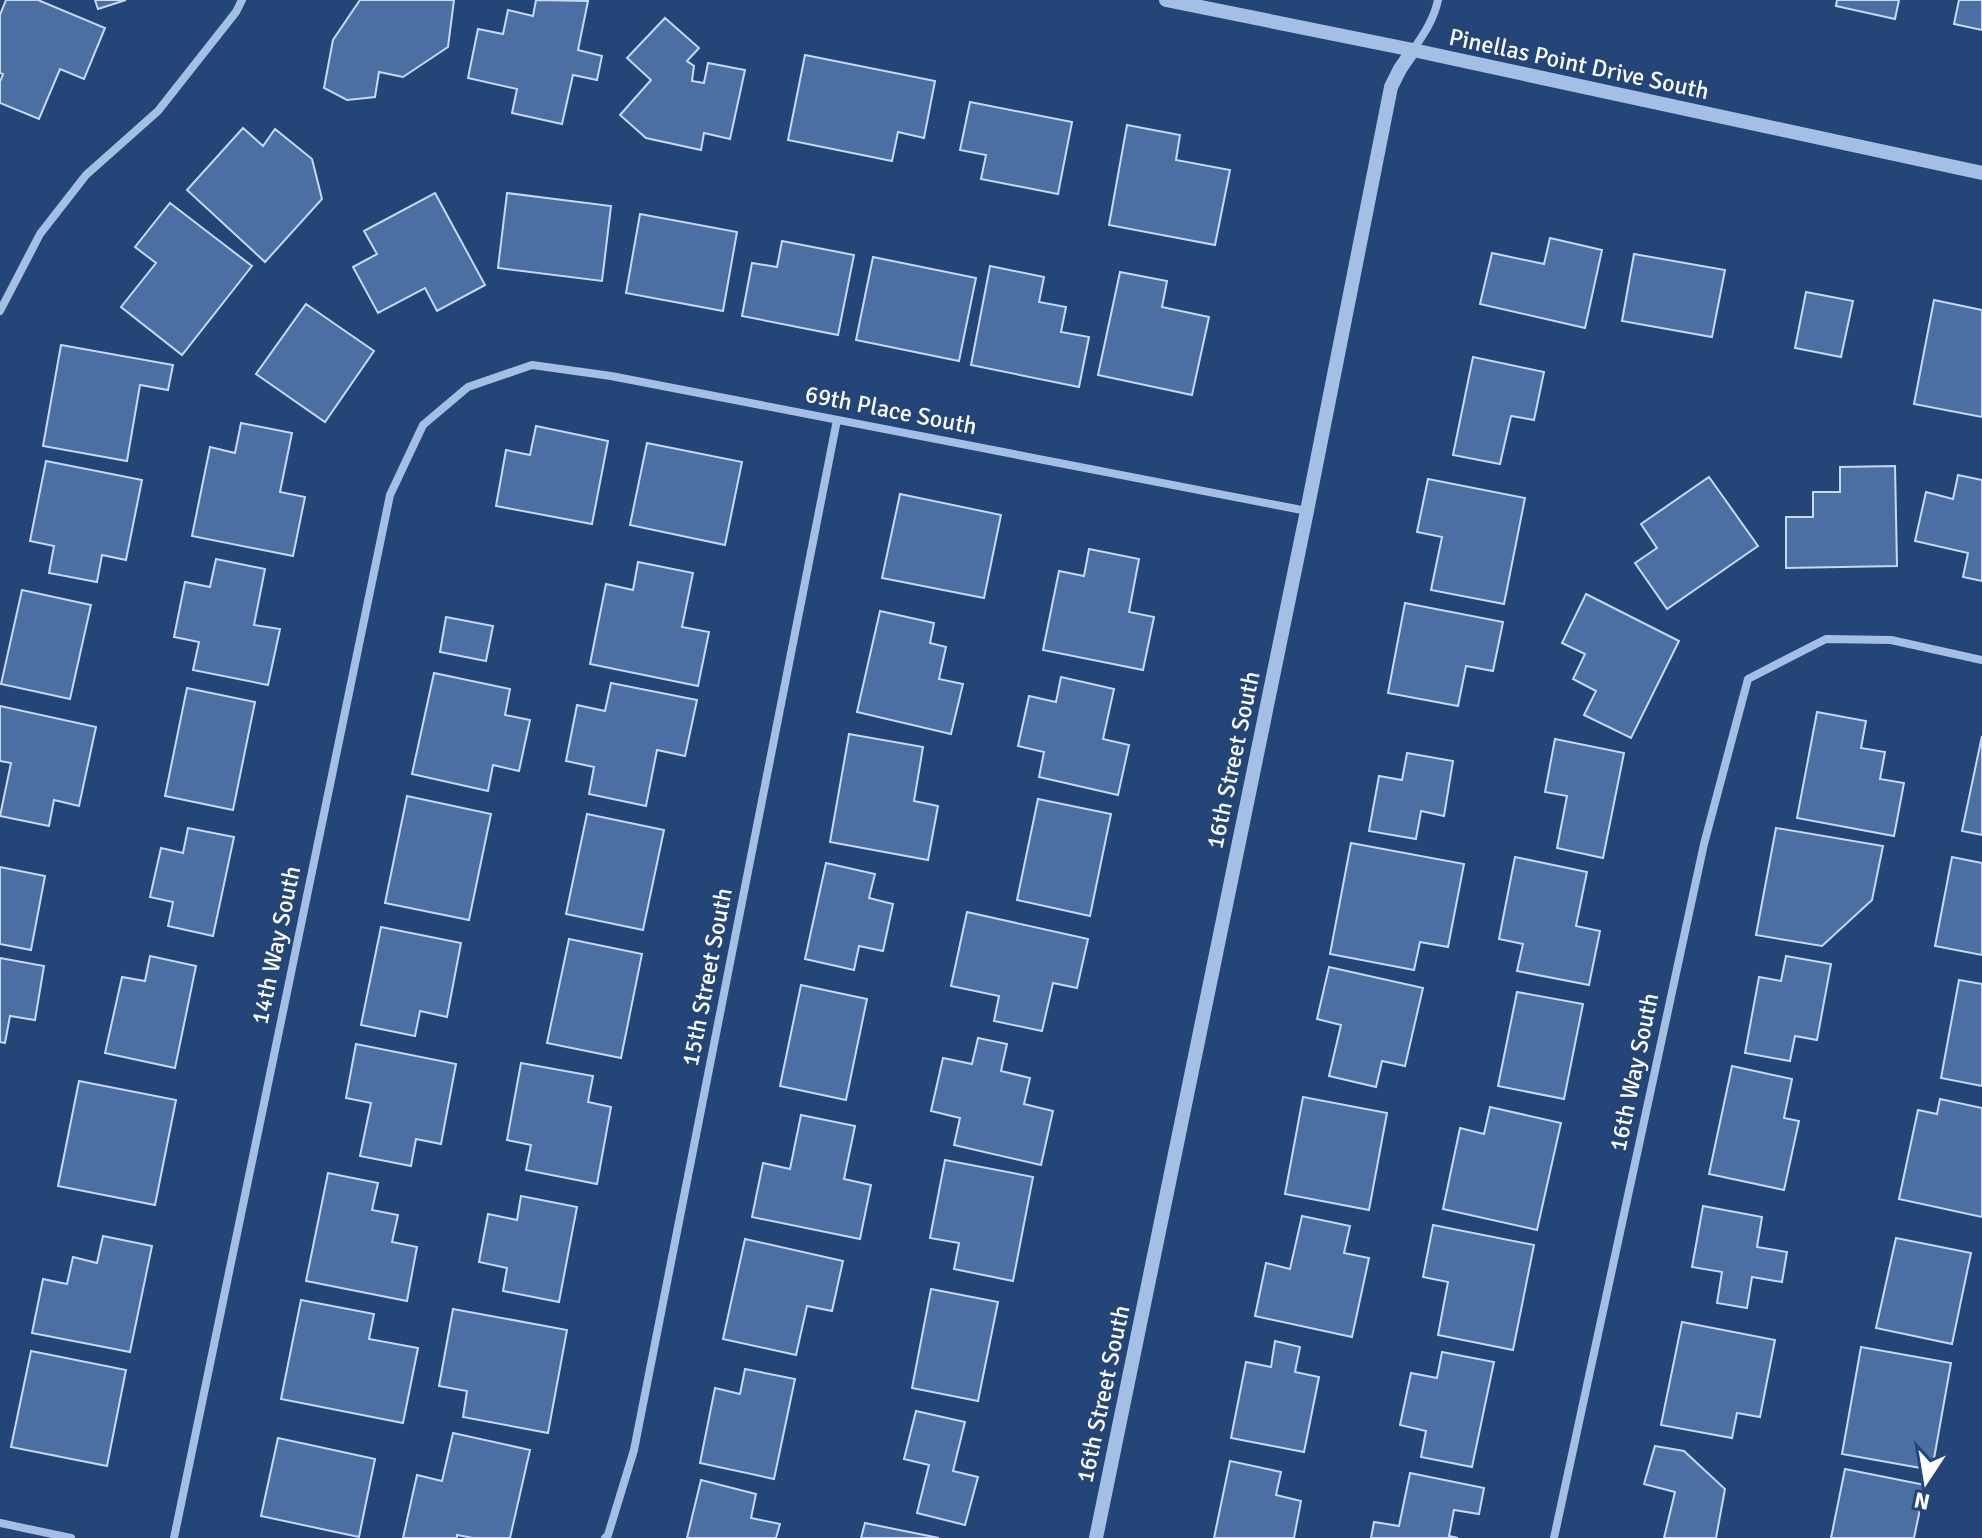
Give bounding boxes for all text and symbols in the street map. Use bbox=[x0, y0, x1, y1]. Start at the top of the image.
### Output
street label: Pinellas Point Drive South bbox=[1446, 22, 1712, 106]
street label: 69th Place South bbox=[803, 379, 979, 441]
street label: 16th Street South bbox=[1200, 668, 1266, 852]
street label: 14th Way South bbox=[245, 863, 307, 1027]
street label: 15th Street South bbox=[675, 885, 739, 1069]
street label: 16th Way South bbox=[1603, 990, 1665, 1154]
street label: 16th Street South bbox=[1070, 1302, 1136, 1486]
north arrow bbox=[1886, 1442, 1966, 1522]
text: N bbox=[1912, 1486, 1932, 1516]

